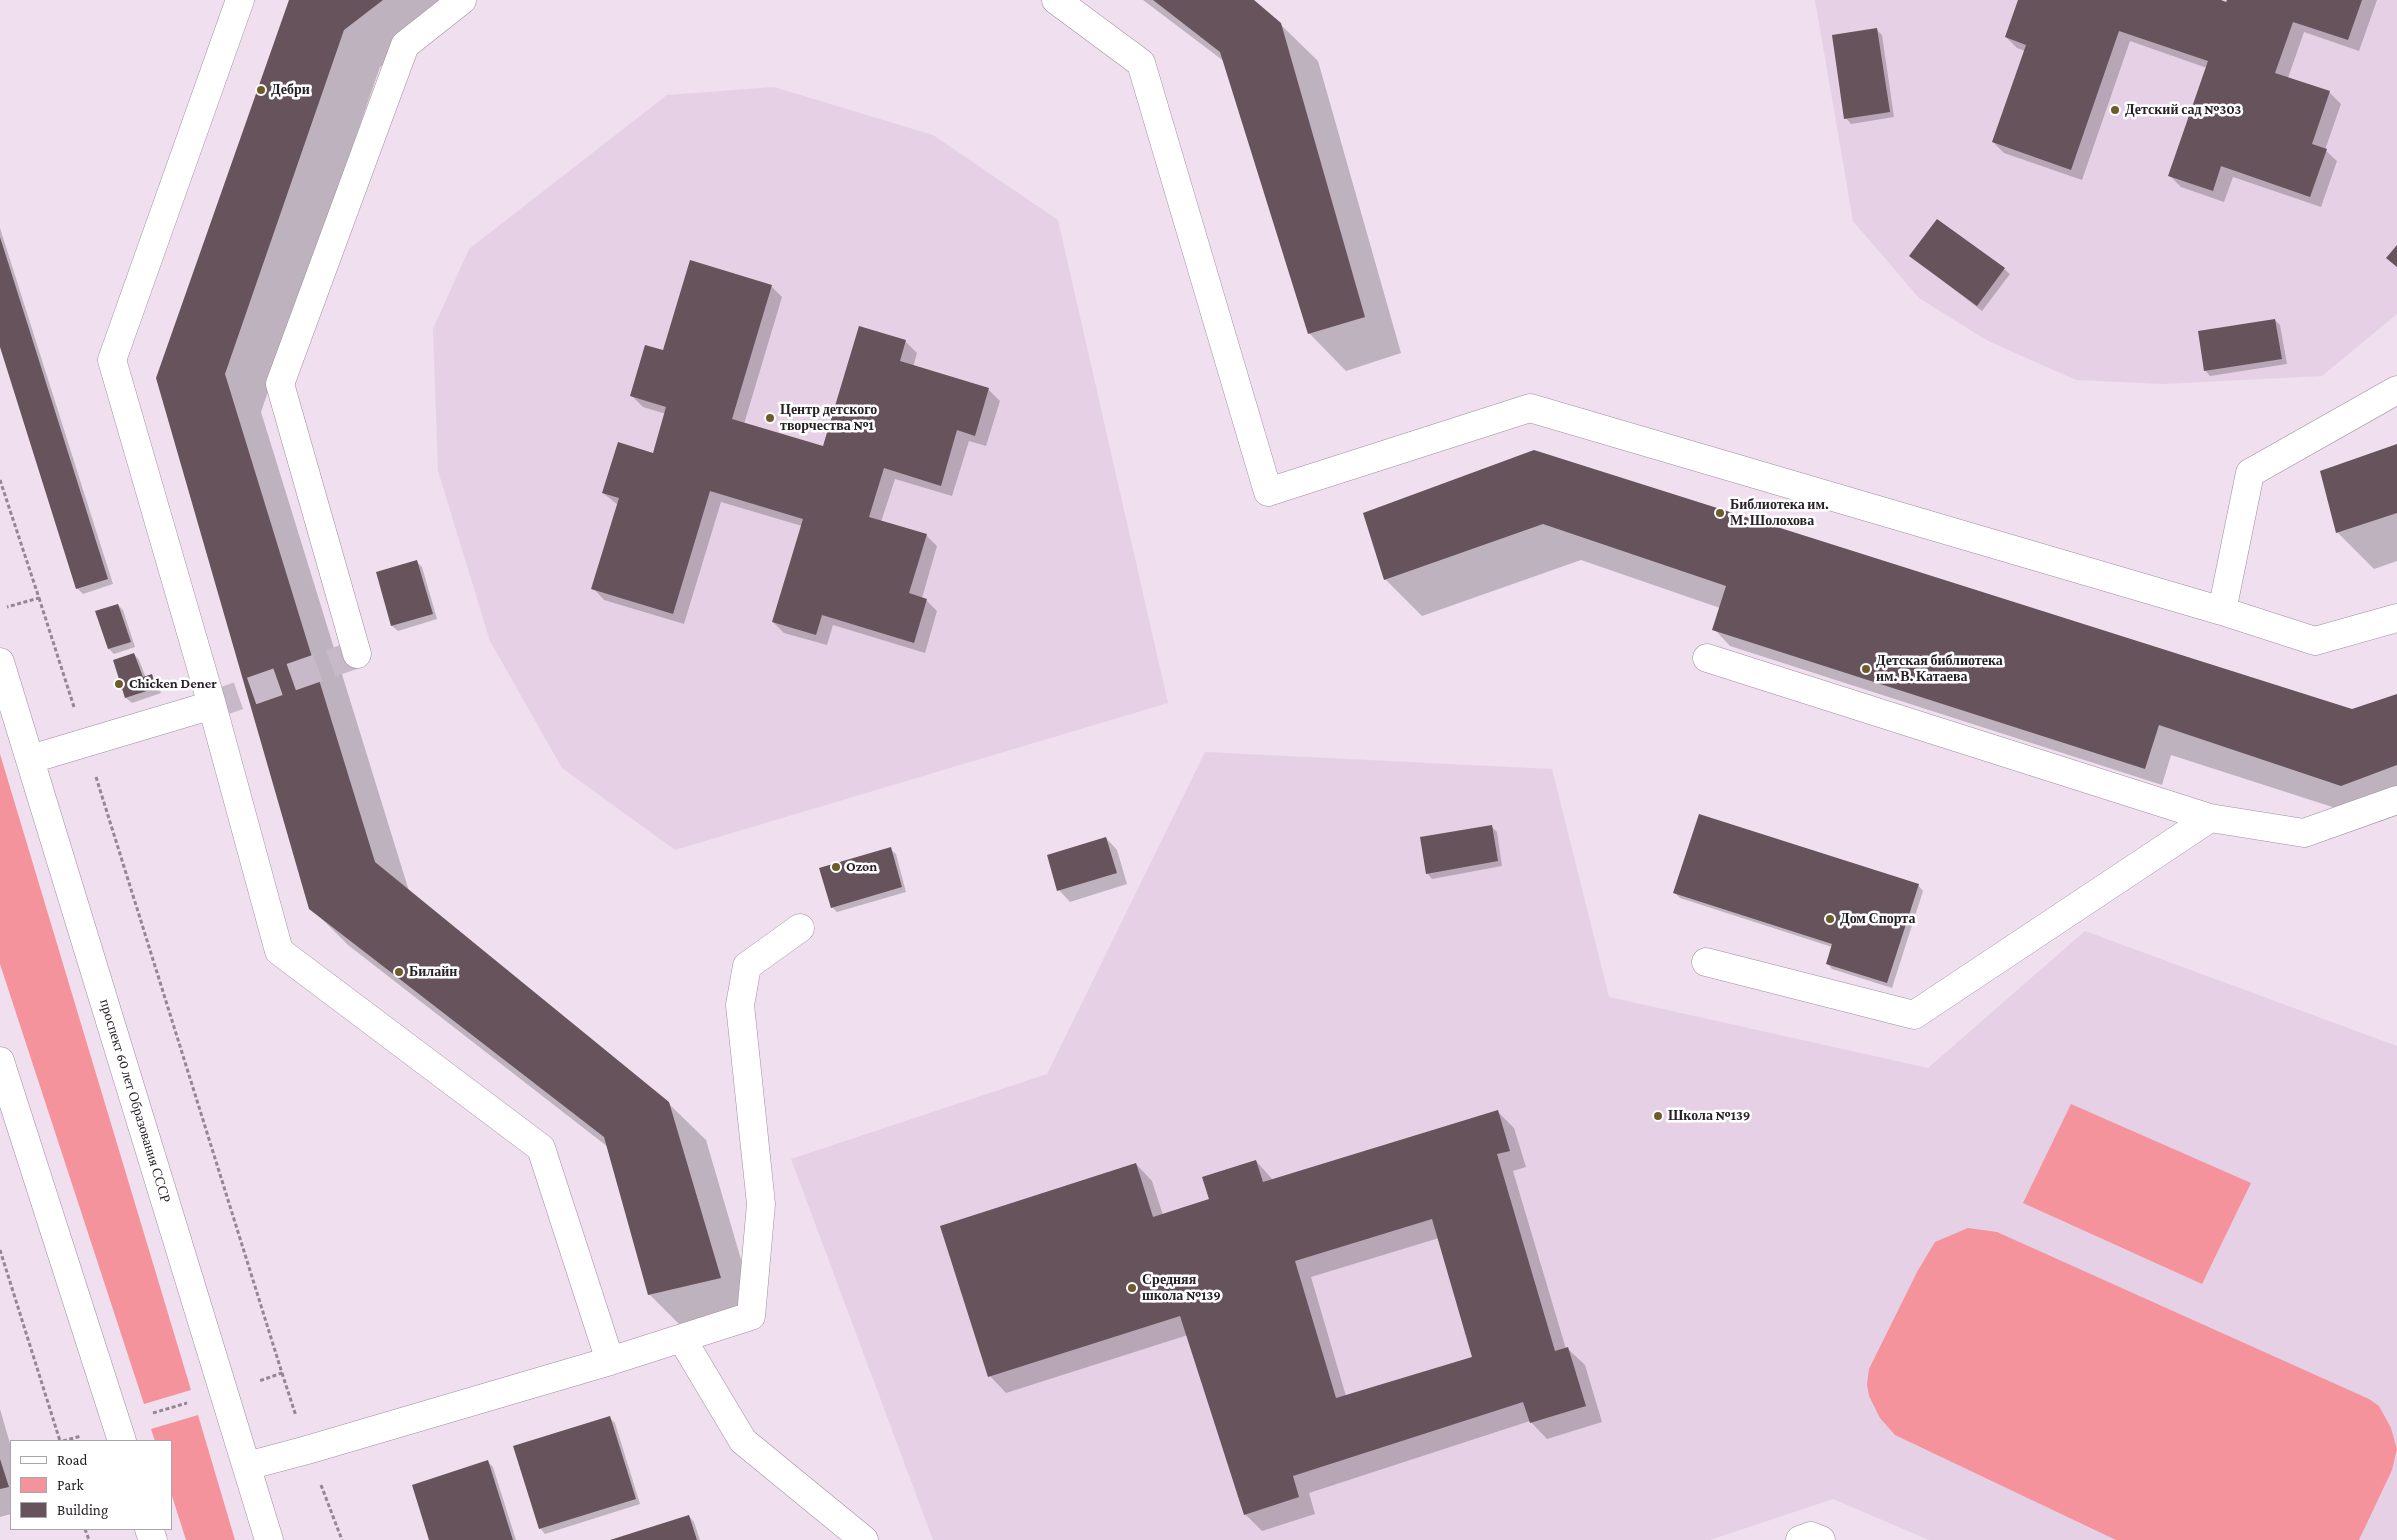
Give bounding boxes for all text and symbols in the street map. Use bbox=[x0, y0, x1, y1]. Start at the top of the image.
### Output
place label: Дебри bbox=[271, 82, 310, 98]
marker: Дебри bbox=[255, 84, 267, 96]
place label: Детский сад №303 bbox=[2125, 102, 2241, 118]
marker: Детский сад №303 bbox=[2109, 104, 2121, 116]
place label: Центр детского творчества №1 bbox=[780, 402, 877, 434]
marker: Центр детского творчества №1 bbox=[764, 412, 776, 424]
place label: Библиотека им. М. Шолохова bbox=[1730, 497, 1829, 530]
marker: Библиотека им. М. Шолохова bbox=[1714, 507, 1726, 519]
place label: Детская библиотека им. В. Катаева bbox=[1876, 653, 2003, 686]
marker: Детская библиотека им. В. Катаева bbox=[1860, 663, 1872, 675]
place label: Chicken Dener bbox=[129, 676, 217, 692]
marker: Chicken Dener bbox=[113, 678, 125, 690]
place label: Ozon bbox=[846, 859, 877, 875]
marker: Ozon bbox=[830, 861, 842, 873]
place label: Дом Спорта bbox=[1840, 911, 1915, 927]
marker: Дом Спорта bbox=[1824, 913, 1836, 925]
place label: Билайн bbox=[409, 964, 457, 980]
marker: Билайн bbox=[393, 966, 405, 978]
street label: проспект 60 лет Образования СССР bbox=[96, 997, 174, 1205]
place label: Школа №139 bbox=[1668, 1108, 1750, 1124]
marker: Школа №139 bbox=[1652, 1110, 1664, 1122]
place label: Средняя школа №139 bbox=[1142, 1272, 1221, 1304]
marker: Средняя школа №139 bbox=[1126, 1282, 1138, 1294]
legend bbox=[10, 1440, 172, 1530]
text: Road bbox=[57, 1452, 87, 1468]
text: Park bbox=[57, 1477, 84, 1493]
text: Building bbox=[57, 1502, 108, 1518]

